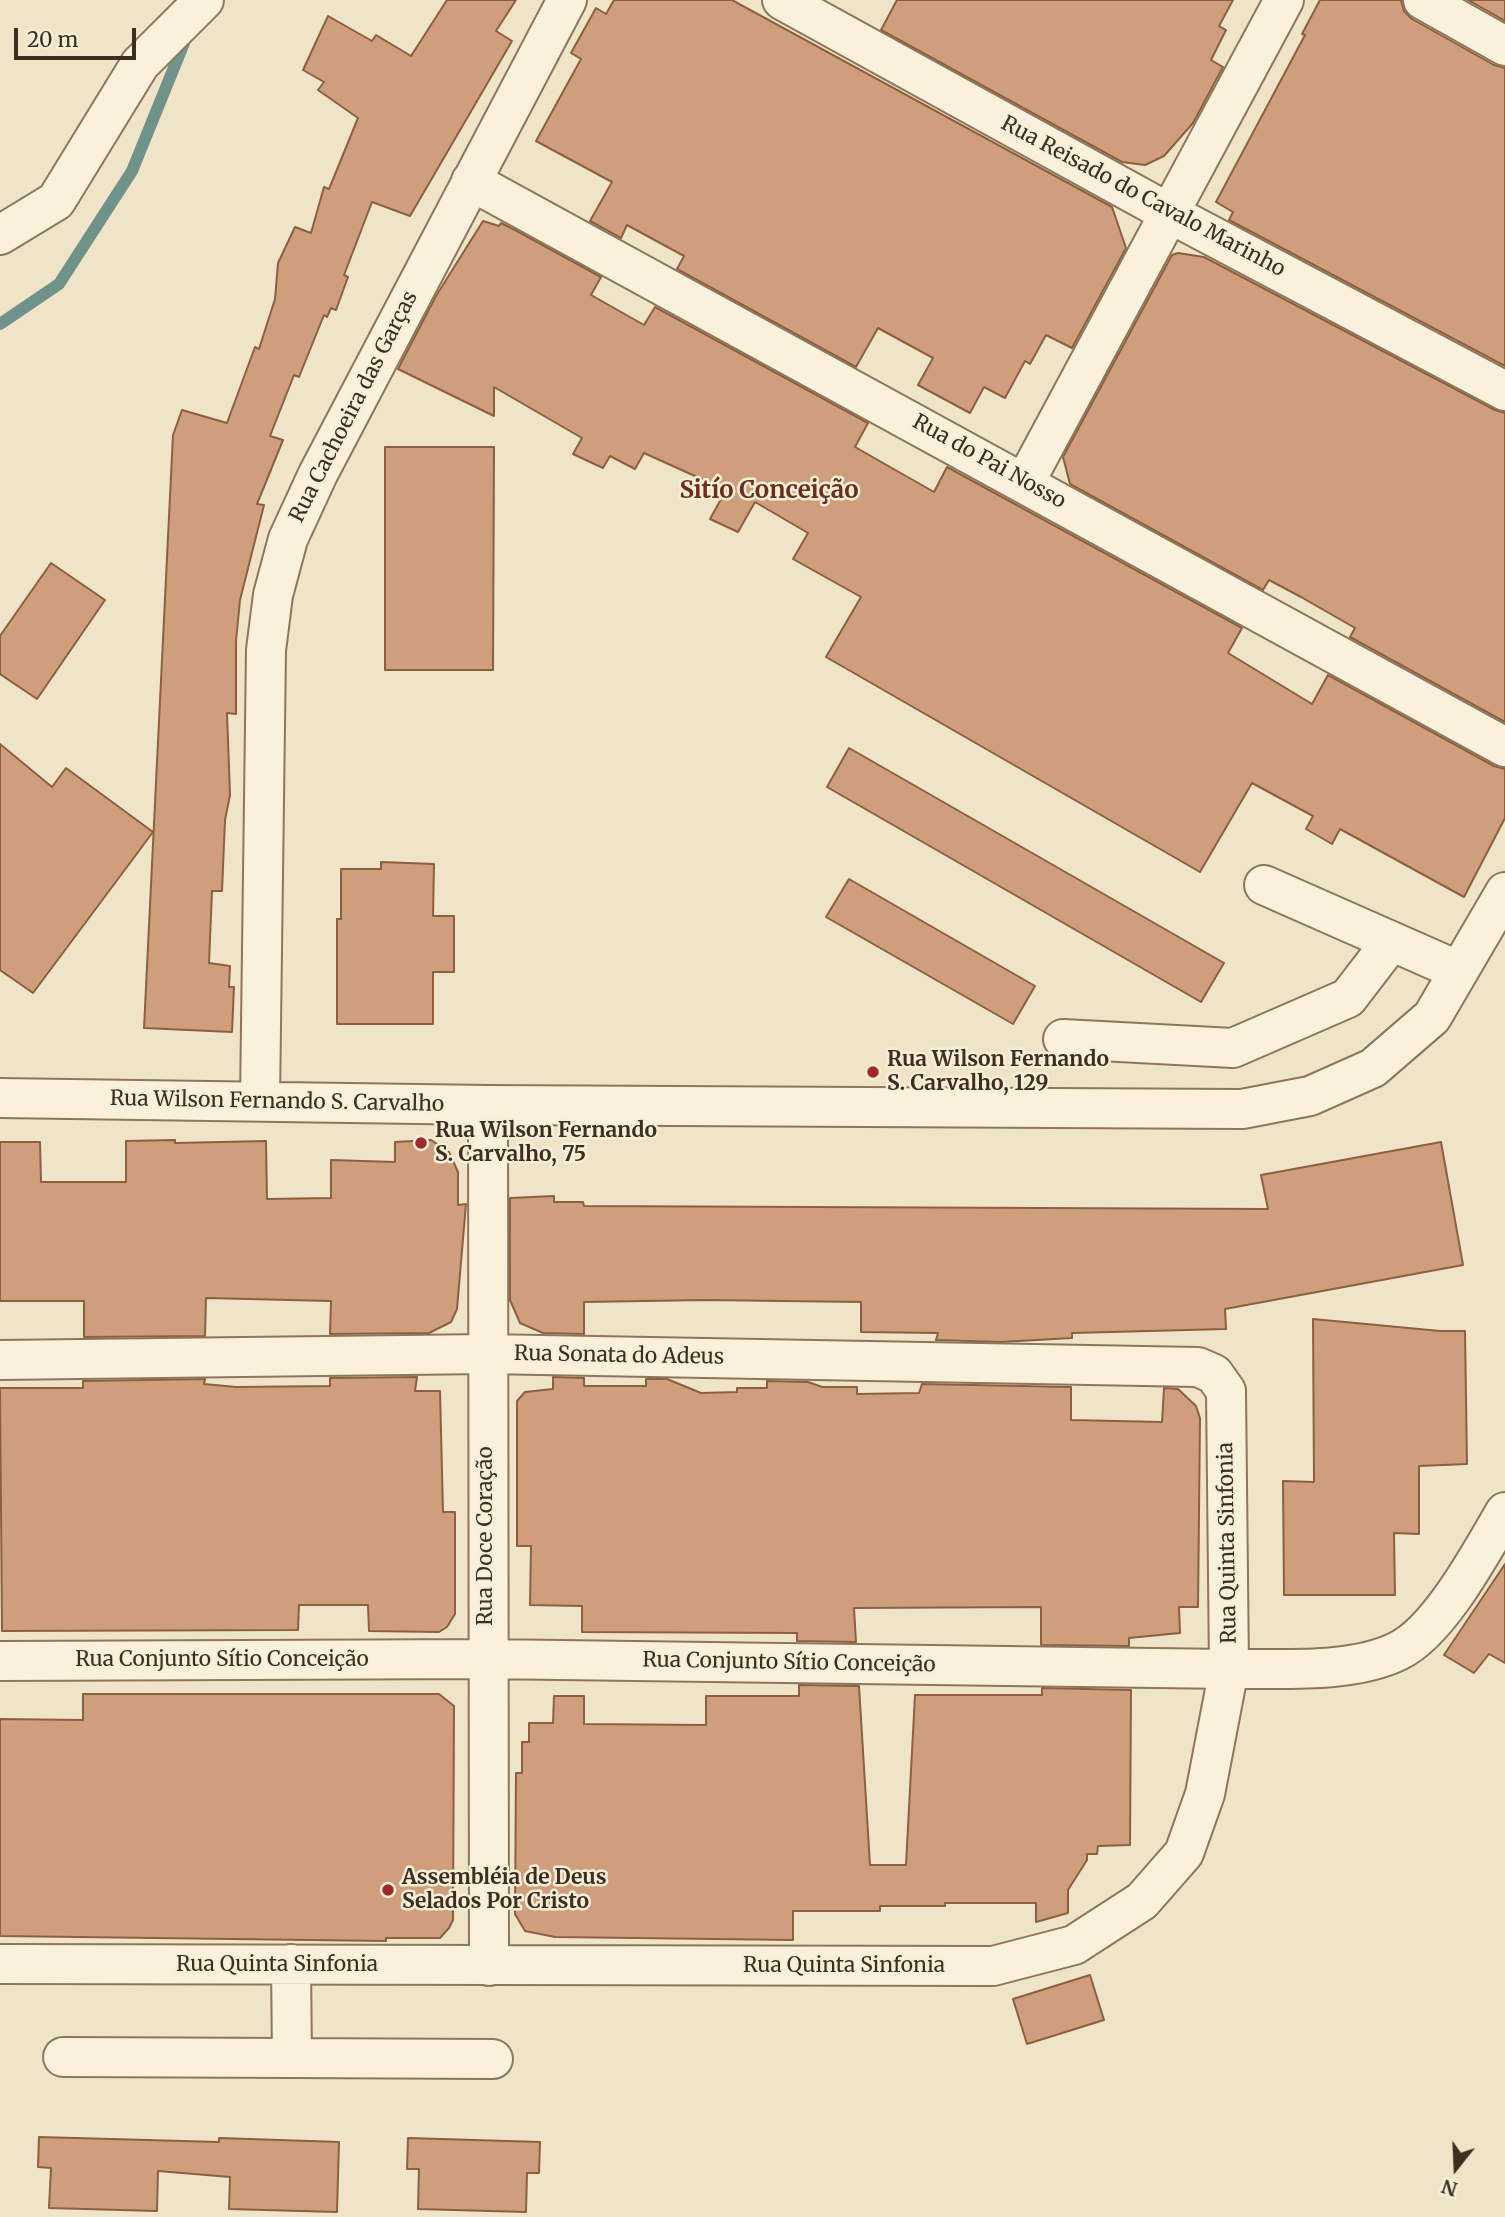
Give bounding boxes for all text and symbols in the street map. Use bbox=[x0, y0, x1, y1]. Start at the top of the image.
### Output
scale bar bbox=[18, 14, 140, 58]
text: 20 m bbox=[27, 26, 78, 53]
street label: Rua Reisado do Cavalo Marinho bbox=[997, 111, 1289, 283]
street label: Rua Cachoeira das Garças bbox=[285, 287, 423, 527]
street label: Rua do Pai Nosso bbox=[908, 409, 1070, 515]
district label: Sitío Conceição bbox=[679, 477, 859, 505]
place label: Rua Wilson Fernando S. Carvalho, 129 bbox=[887, 1047, 1109, 1097]
marker: Rua Wilson Fernando S. Carvalho, 129 bbox=[865, 1064, 881, 1080]
street label: Rua Wilson Fernando S. Carvalho bbox=[110, 1086, 444, 1118]
place label: Rua Wilson Fernando S. Carvalho, 75 bbox=[435, 1118, 657, 1168]
marker: Rua Wilson Fernando S. Carvalho, 75 bbox=[413, 1135, 429, 1151]
street label: Rua Sonata do Adeus bbox=[514, 1342, 724, 1370]
street label: Rua Quinta Sinfonia bbox=[1214, 1442, 1242, 1644]
street label: Rua Doce Coração bbox=[473, 1446, 499, 1626]
street label: Rua Conjunto Sítio Conceição bbox=[75, 1647, 369, 1673]
street label: Rua Conjunto Sítio Conceição bbox=[642, 1648, 936, 1678]
place label: Assembléia de Deus Selados Por Cristo bbox=[402, 1865, 607, 1915]
marker: Assembléia de Deus Selados Por Cristo bbox=[380, 1882, 396, 1898]
street label: Rua Quinta Sinfonia bbox=[176, 1952, 378, 1978]
street label: Rua Quinta Sinfonia bbox=[743, 1953, 945, 1979]
north arrow bbox=[1421, 2133, 1491, 2203]
text: N bbox=[1439, 2174, 1460, 2202]

